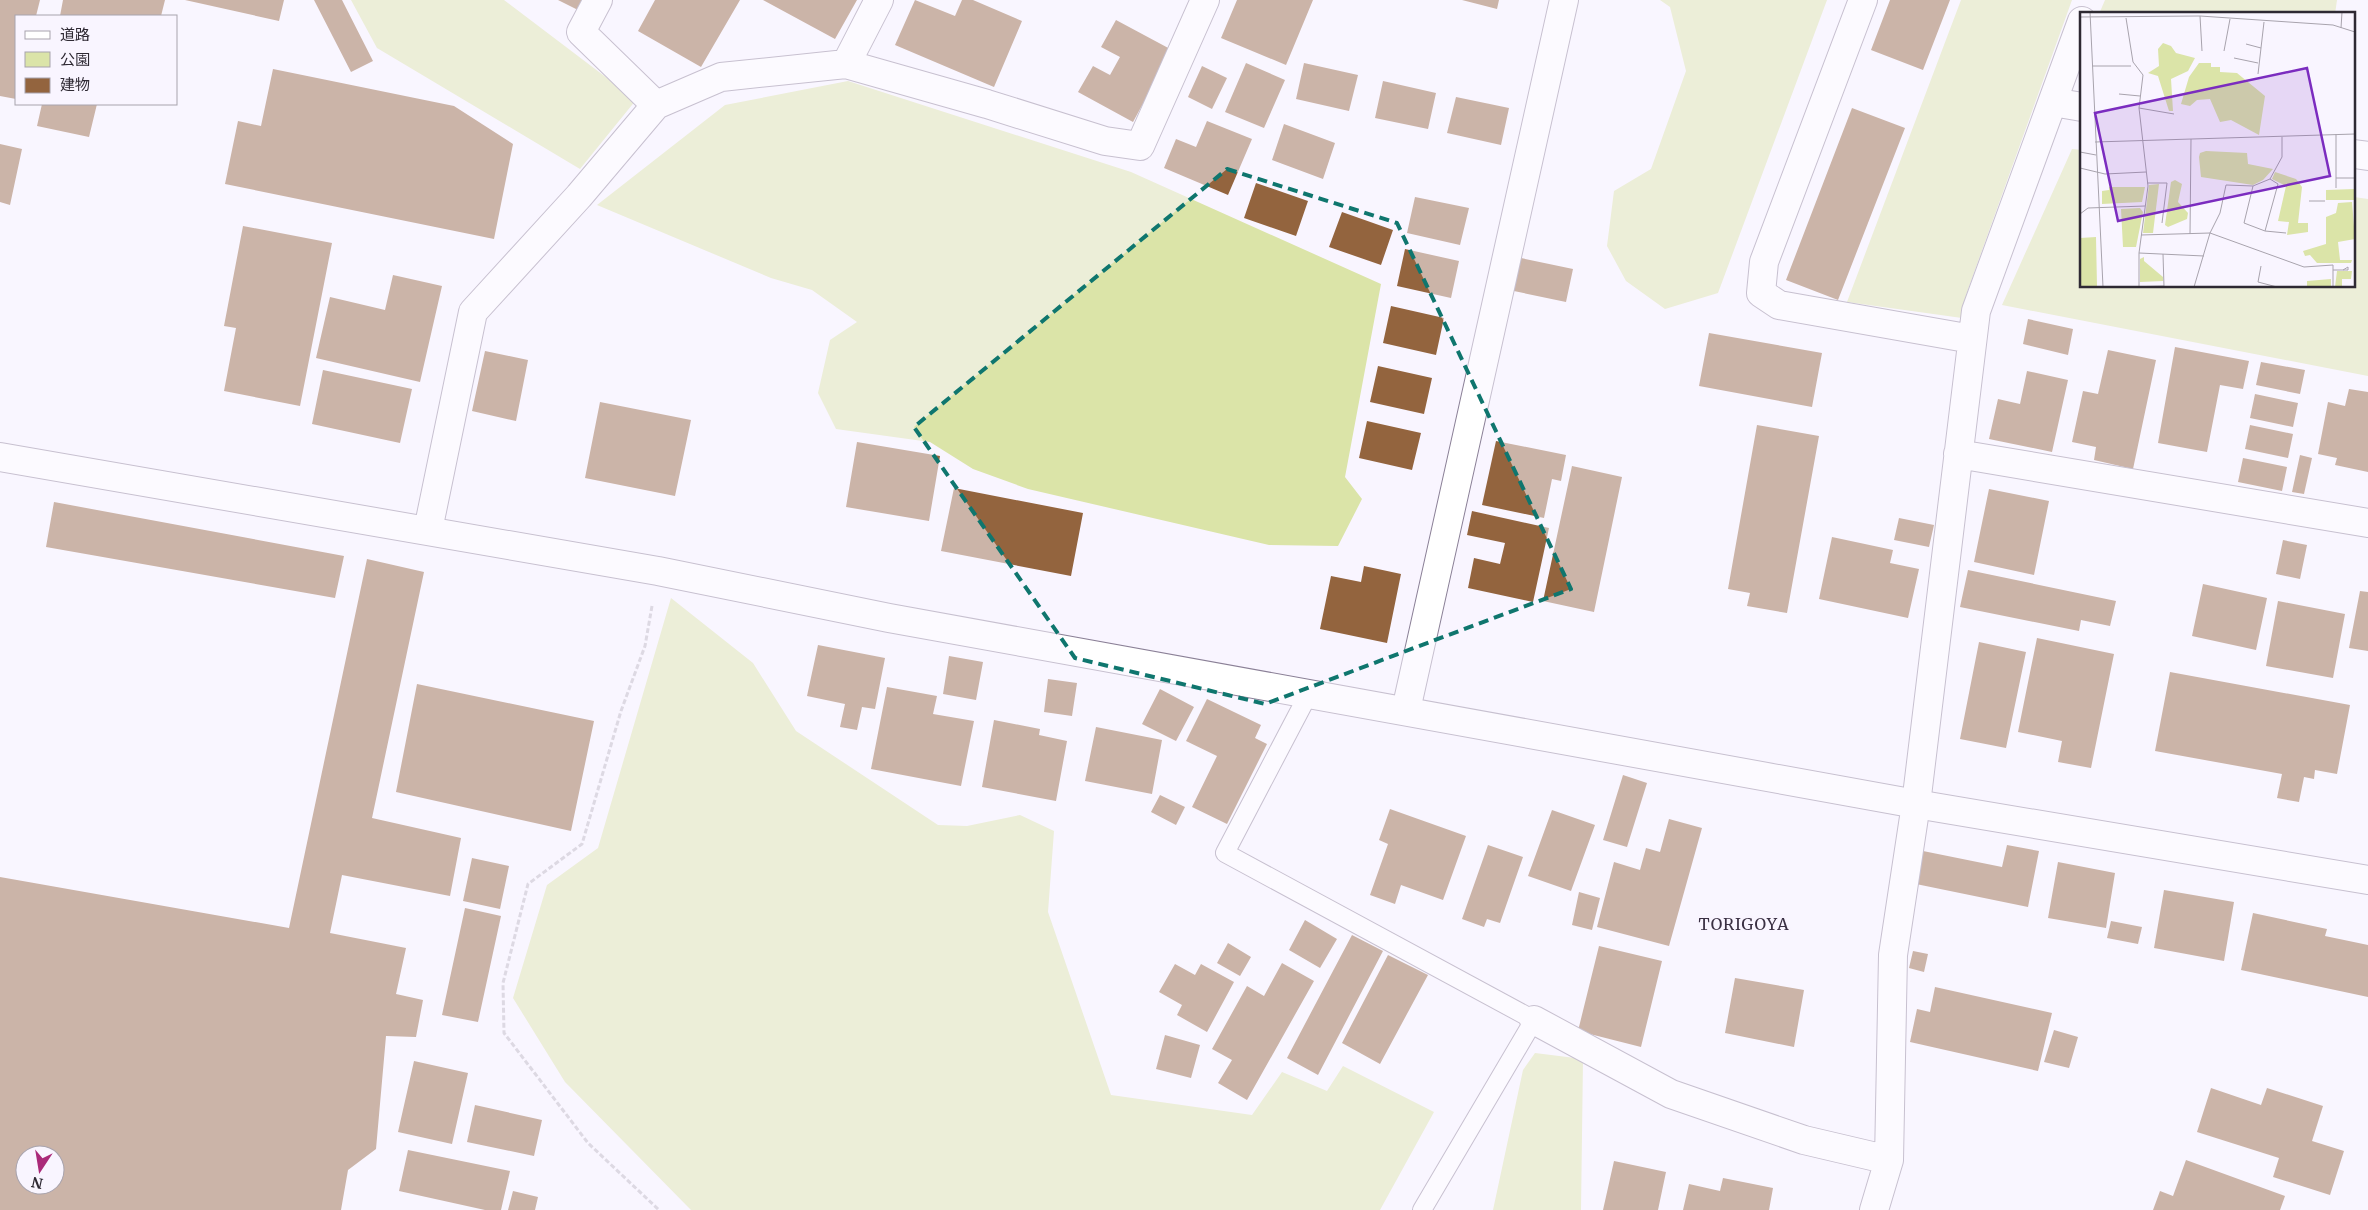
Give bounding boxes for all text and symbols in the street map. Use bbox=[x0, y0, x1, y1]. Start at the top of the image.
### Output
inset map bbox=[2080, 12, 2356, 288]
legend bbox=[15, 15, 178, 105]
text: 道路 bbox=[60, 25, 90, 44]
text: 公園 bbox=[60, 50, 90, 69]
text: 建物 bbox=[60, 75, 90, 94]
district label: TORIGOYA bbox=[1699, 914, 1789, 934]
north arrow bbox=[15, 1145, 65, 1195]
text: N bbox=[30, 1173, 45, 1193]

